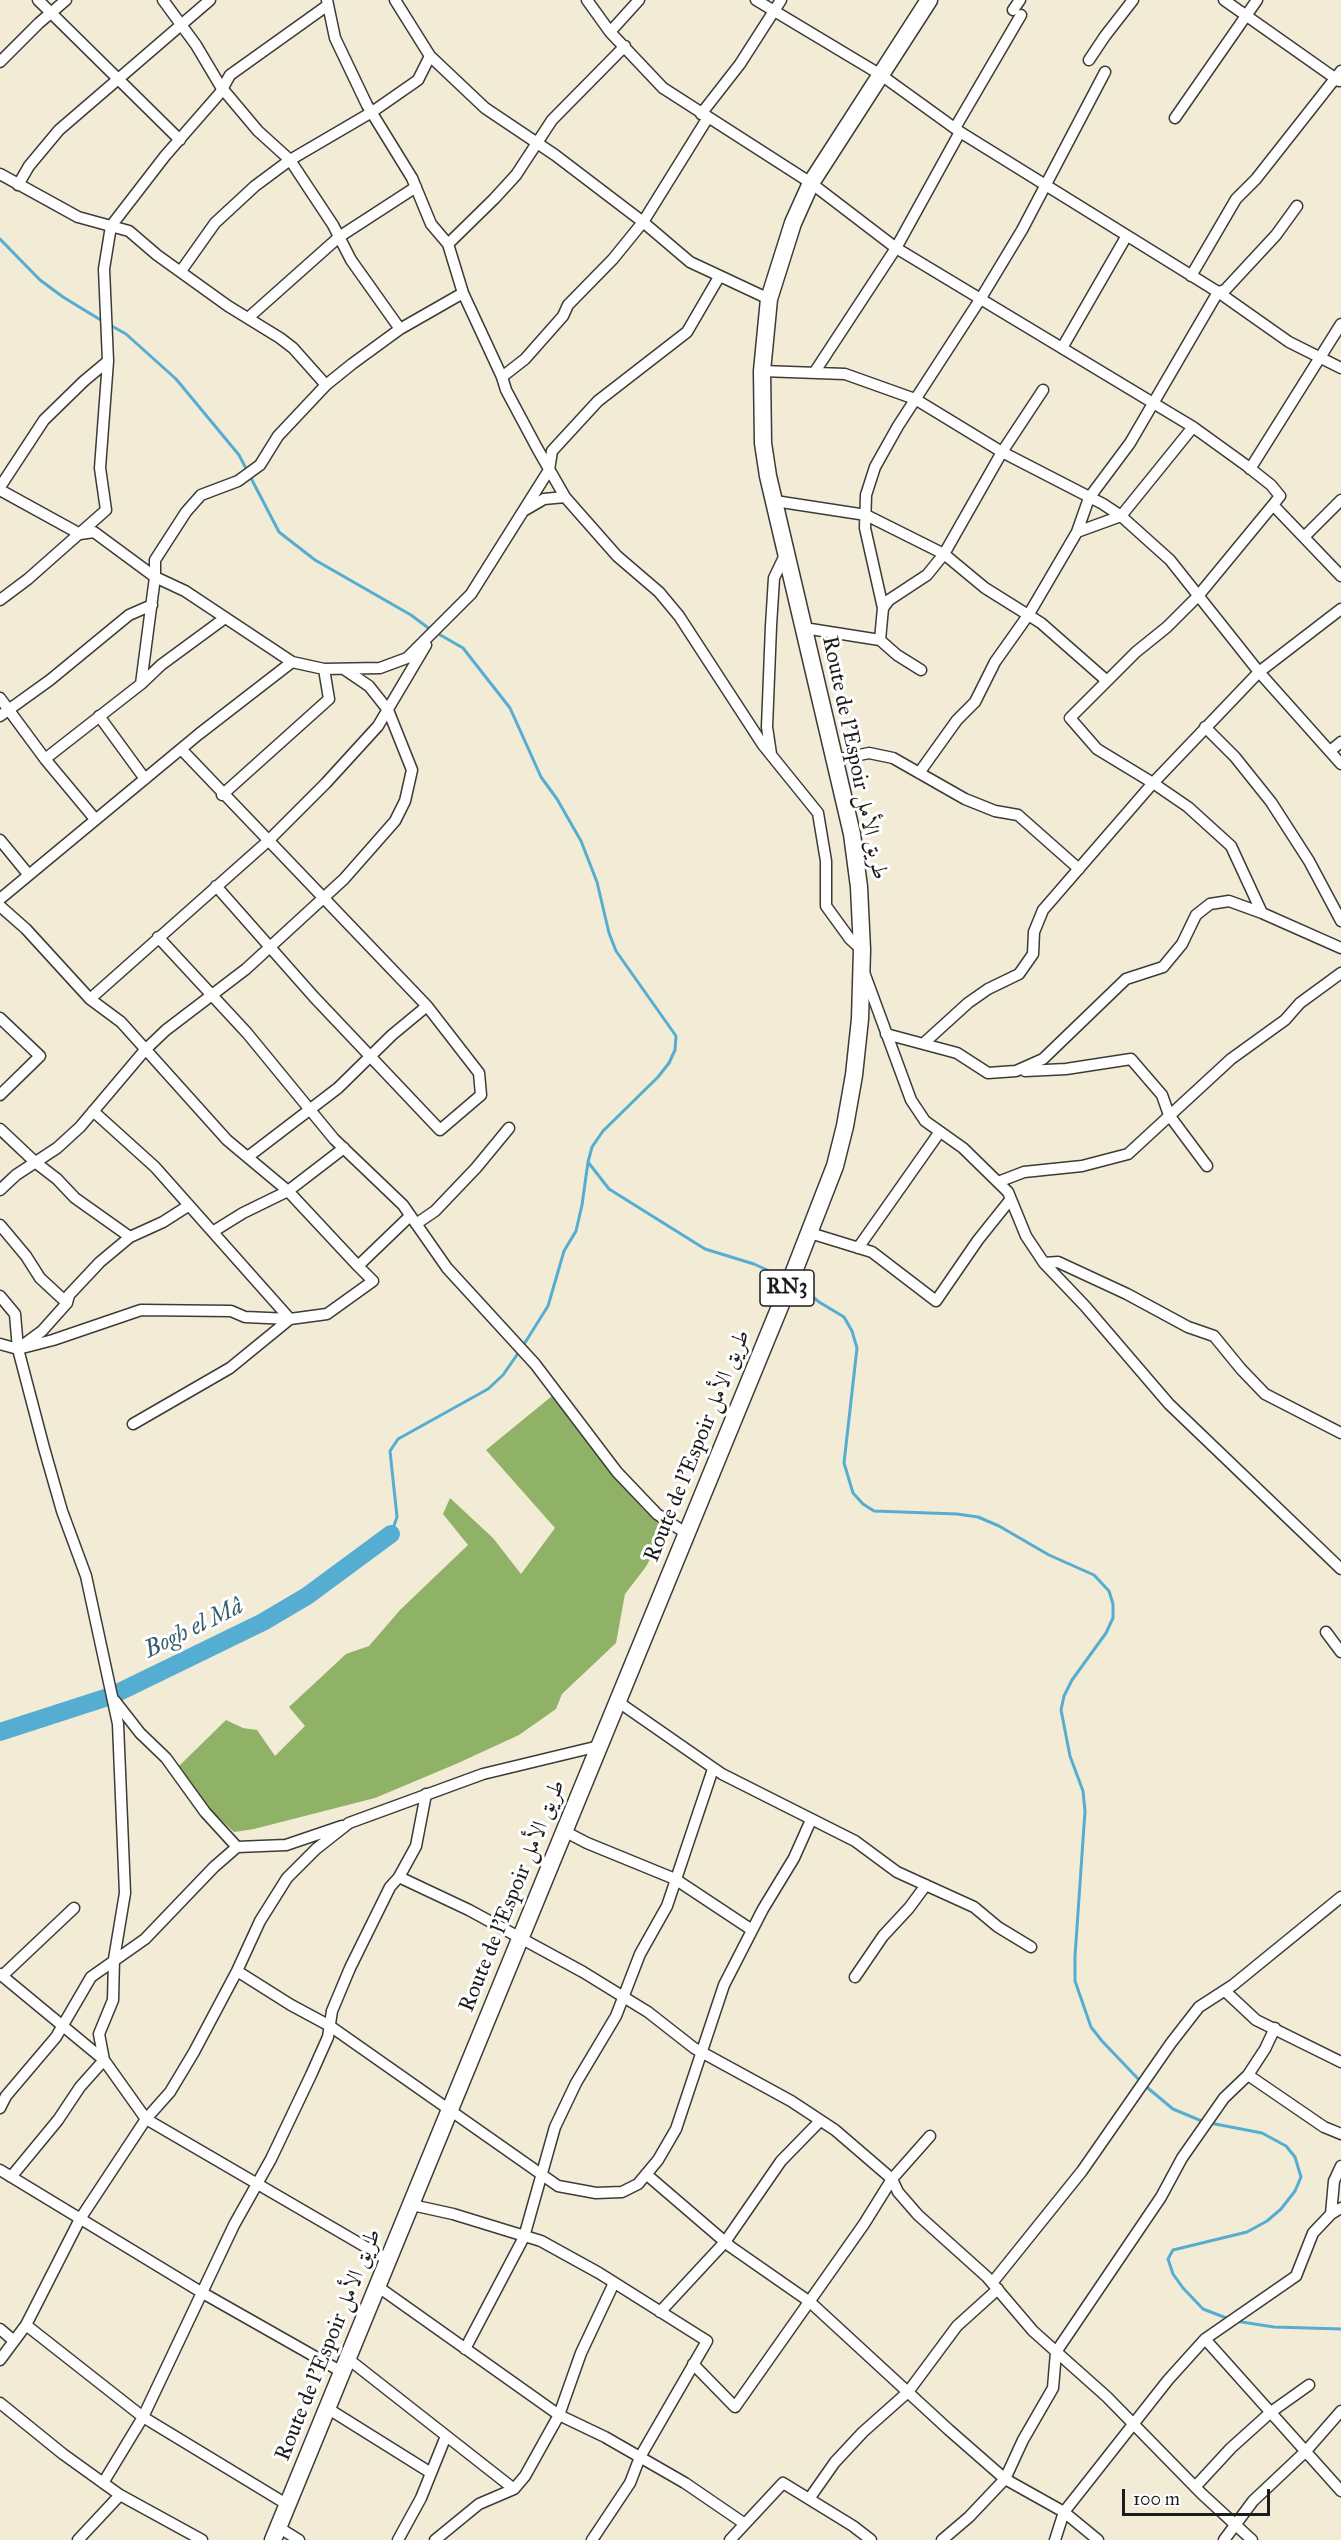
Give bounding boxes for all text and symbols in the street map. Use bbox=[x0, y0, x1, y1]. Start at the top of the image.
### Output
street label: Route de l’Espoir طريق الأمل bbox=[815, 634, 893, 882]
road number: RN3 bbox=[760, 1270, 814, 1306]
street label: Route de l’Espoir طريق الأمل bbox=[639, 1326, 757, 1566]
water label: Bogh el Mâ bbox=[140, 1593, 248, 1665]
street label: Route de l’Espoir طريق الأمل bbox=[454, 1776, 572, 2016]
street label: Route de l’Espoir طريق الأمل bbox=[270, 2225, 388, 2465]
scale bar bbox=[1125, 2477, 1274, 2515]
text: 100 m bbox=[1133, 2488, 1180, 2510]

